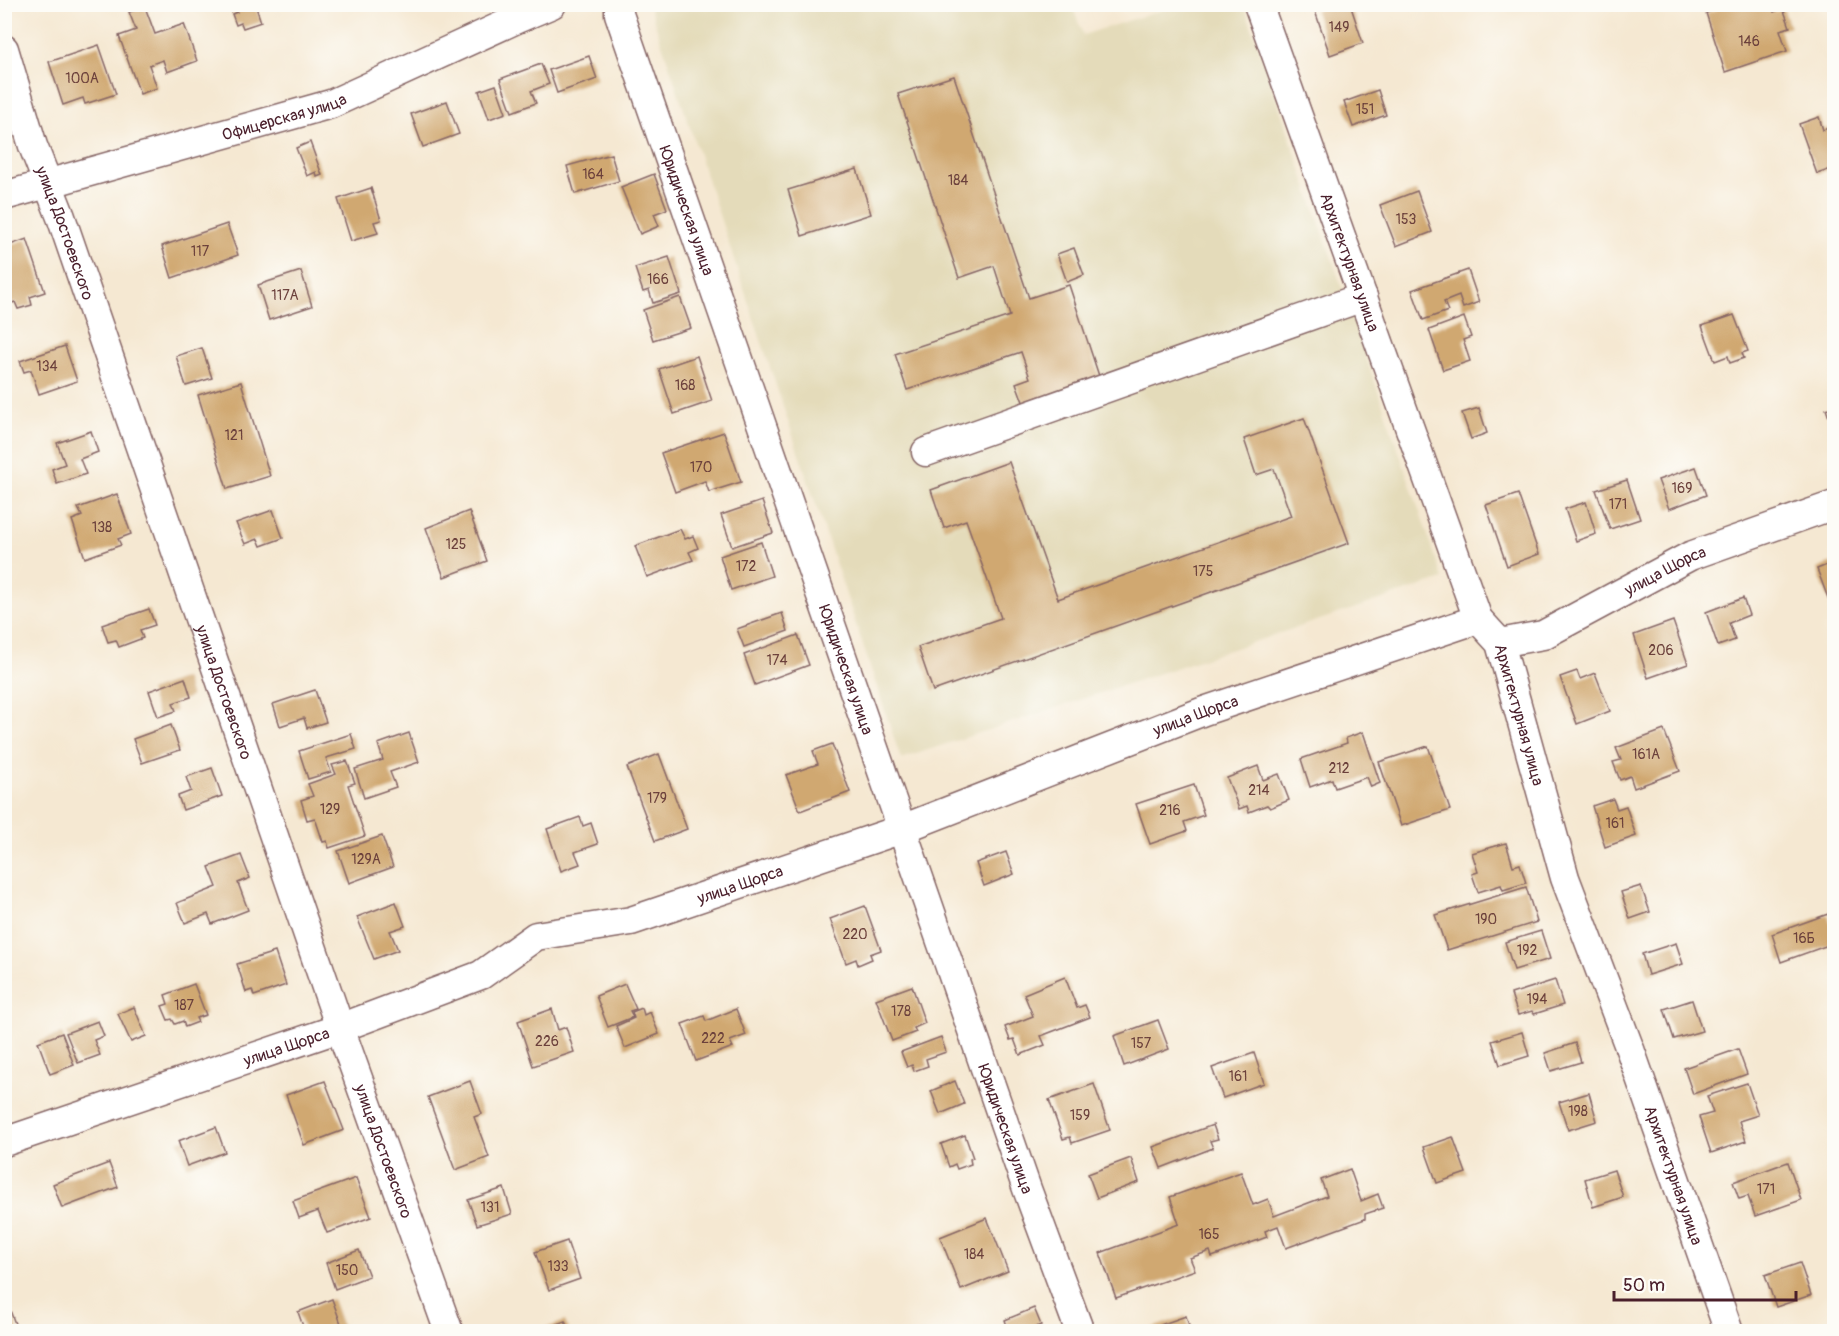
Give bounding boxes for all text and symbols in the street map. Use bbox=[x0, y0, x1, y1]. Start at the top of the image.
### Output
house number: 149 bbox=[1329, 19, 1349, 36]
house number: 146 bbox=[1738, 33, 1760, 50]
house number: 100А bbox=[65, 70, 99, 87]
street label: Офицерская улица bbox=[220, 89, 350, 145]
house number: 151 bbox=[1356, 101, 1374, 118]
street label: Юридическая улица bbox=[655, 143, 718, 278]
street label: улица Достоевского bbox=[31, 163, 98, 303]
house number: 164 bbox=[582, 166, 604, 183]
house number: 184 bbox=[948, 172, 968, 189]
street label: Архитектурная улица bbox=[1315, 190, 1383, 334]
house number: 153 bbox=[1396, 211, 1417, 228]
house number: 117 bbox=[191, 243, 210, 260]
house number: 166 bbox=[647, 271, 669, 288]
house number: 117А bbox=[271, 287, 299, 304]
house number: 134 bbox=[36, 358, 58, 375]
house number: 168 bbox=[675, 377, 695, 394]
house number: 121 bbox=[225, 427, 243, 444]
house number: 170 bbox=[690, 459, 712, 476]
house number: 169 bbox=[1672, 480, 1692, 497]
house number: 171 bbox=[1609, 496, 1627, 513]
house number: 138 bbox=[92, 519, 112, 536]
house number: 125 bbox=[446, 536, 466, 553]
street label: улица Щорса bbox=[1620, 542, 1709, 601]
house number: 172 bbox=[736, 558, 757, 575]
house number: 175 bbox=[1193, 563, 1213, 580]
street label: Юридическая улица bbox=[814, 602, 877, 737]
street label: улица Достоевского bbox=[191, 622, 256, 763]
street label: Архитектурная улица bbox=[1490, 642, 1548, 788]
house number: 206 bbox=[1648, 642, 1674, 659]
house number: 174 bbox=[767, 652, 788, 669]
street label: улица Щорса bbox=[1149, 691, 1241, 741]
house number: 161А bbox=[1632, 746, 1660, 763]
house number: 212 bbox=[1328, 760, 1350, 777]
house number: 214 bbox=[1248, 782, 1270, 799]
house number: 179 bbox=[647, 790, 667, 807]
house number: 129 bbox=[320, 801, 340, 818]
house number: 216 bbox=[1159, 802, 1181, 819]
house number: 161 bbox=[1605, 815, 1625, 832]
house number: 129А bbox=[351, 851, 381, 868]
street label: улица Щорса bbox=[694, 861, 786, 909]
house number: 190 bbox=[1475, 911, 1497, 928]
house number: 220 bbox=[842, 926, 868, 943]
house number: 16Б bbox=[1793, 930, 1815, 947]
house number: 192 bbox=[1517, 942, 1537, 959]
house number: 194 bbox=[1527, 991, 1547, 1008]
house number: 187 bbox=[174, 997, 195, 1014]
house number: 178 bbox=[891, 1003, 911, 1020]
street label: улица Щорса bbox=[240, 1023, 332, 1071]
house number: 222 bbox=[701, 1030, 725, 1047]
house number: 226 bbox=[535, 1033, 559, 1050]
house number: 157 bbox=[1131, 1035, 1152, 1052]
street label: Юридическая улица bbox=[973, 1062, 1037, 1197]
house number: 161 bbox=[1228, 1068, 1248, 1085]
street label: улица Достоевского bbox=[350, 1081, 417, 1221]
house number: 198 bbox=[1568, 1103, 1588, 1120]
street label: Архитектурная улица bbox=[1640, 1103, 1707, 1248]
house number: 159 bbox=[1070, 1107, 1090, 1124]
house number: 171 bbox=[1757, 1181, 1775, 1198]
house number: 131 bbox=[481, 1199, 499, 1216]
house number: 165 bbox=[1198, 1226, 1220, 1243]
house number: 184 bbox=[964, 1246, 984, 1263]
house number: 133 bbox=[547, 1258, 569, 1275]
house number: 150 bbox=[336, 1262, 358, 1279]
scale bar bbox=[1614, 1264, 1796, 1302]
text: 50 m bbox=[1623, 1274, 1665, 1297]

